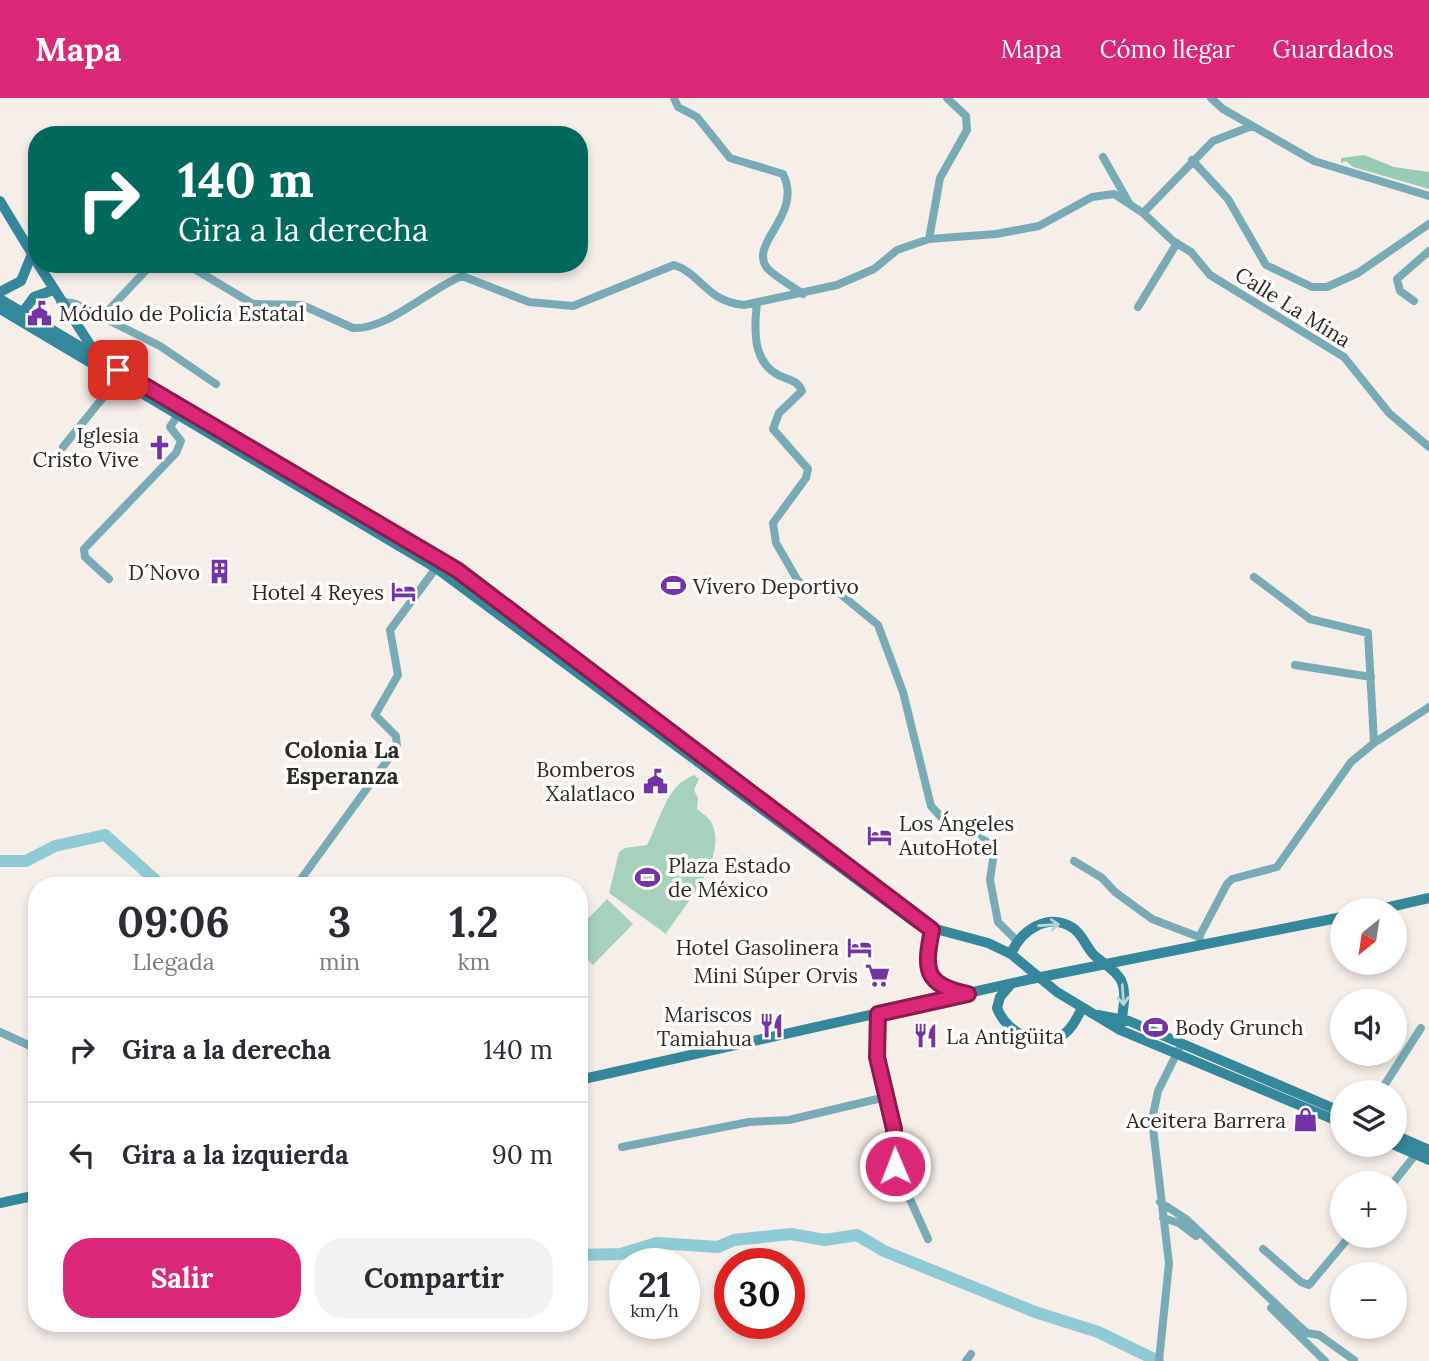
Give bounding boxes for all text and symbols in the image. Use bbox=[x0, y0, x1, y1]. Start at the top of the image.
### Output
text: Mapa bbox=[35, 28, 121, 70]
text: Mapa bbox=[1001, 34, 1062, 65]
text: Cómo llegar bbox=[1100, 34, 1235, 65]
text: Guardados bbox=[1273, 34, 1394, 65]
text: 140 m bbox=[178, 148, 314, 210]
icon: right bbox=[63, 154, 154, 245]
text: Gira a la derecha bbox=[178, 209, 428, 250]
street label: Calle La Mina bbox=[1230, 261, 1356, 353]
public building icon: Módulo de Policía Estatal bbox=[25, 299, 53, 327]
place label: Módulo de Policía Estatal bbox=[59, 300, 305, 327]
pin bbox=[88, 340, 148, 400]
icon: arrive bbox=[99, 351, 137, 389]
place label: Iglesia Cristo Vive bbox=[32, 422, 139, 473]
church icon: Iglesia Cristo Vive bbox=[145, 433, 173, 461]
building icon: D´Novo bbox=[206, 558, 234, 586]
place label: D´Novo bbox=[128, 559, 200, 586]
sports icon: Vívero Deportivo bbox=[659, 572, 687, 600]
place label: Vívero Deportivo bbox=[692, 573, 859, 600]
hotel icon: Hotel 4 Reyes bbox=[390, 578, 418, 606]
place label: Hotel 4 Reyes bbox=[252, 579, 384, 606]
district label: Colonia La Esperanza bbox=[284, 735, 400, 790]
place label: Bomberos Xalatlaco bbox=[536, 756, 635, 807]
public building icon: Bomberos Xalatlaco bbox=[641, 767, 669, 795]
place label: Los Ángeles AutoHotel bbox=[898, 810, 1014, 861]
hotel icon: Los Ángeles AutoHotel bbox=[865, 821, 893, 849]
place label: Plaza Estado de México bbox=[668, 852, 791, 903]
sports icon: Plaza Estado de México bbox=[634, 863, 662, 891]
text: 09:06 bbox=[117, 895, 230, 949]
text: 3 bbox=[328, 895, 351, 949]
text: 1.2 bbox=[449, 895, 499, 949]
north arrow bbox=[1330, 898, 1407, 975]
map controls bbox=[1330, 898, 1407, 1339]
one-way arrow bbox=[1037, 918, 1060, 931]
hotel icon: Hotel Gasolinera bbox=[845, 933, 873, 961]
place label: Hotel Gasolinera bbox=[676, 934, 839, 961]
text: Llegada bbox=[132, 947, 215, 976]
text: min bbox=[319, 947, 360, 976]
text: km bbox=[458, 947, 490, 976]
supermarket icon: Mini Súper Orvis bbox=[864, 961, 892, 989]
place label: Mini Súper Orvis bbox=[694, 962, 858, 989]
one-way arrow bbox=[1117, 983, 1130, 1006]
button: sound bbox=[1330, 989, 1407, 1066]
place label: Mariscos Tamiahua bbox=[657, 1001, 752, 1052]
restaurant icon: Mariscos Tamiahua bbox=[758, 1012, 786, 1040]
sports icon: Body Grunch bbox=[1141, 1013, 1169, 1041]
place label: Body Grunch bbox=[1175, 1014, 1304, 1041]
restaurant icon: La Antigüita bbox=[912, 1022, 940, 1050]
place label: La Antigüita bbox=[946, 1023, 1064, 1050]
icon: right bbox=[63, 1031, 101, 1069]
text: Gira a la derecha bbox=[122, 1033, 331, 1066]
text: 140 m bbox=[483, 1033, 553, 1066]
button: layers bbox=[1330, 1080, 1407, 1157]
shop icon: Aceitera Barrera bbox=[1292, 1106, 1320, 1134]
place label: Aceitera Barrera bbox=[1125, 1107, 1286, 1134]
position arrow bbox=[858, 1129, 932, 1203]
icon: left bbox=[63, 1136, 101, 1174]
text: Gira a la izquierda bbox=[122, 1138, 349, 1171]
text: 90 m bbox=[492, 1138, 553, 1171]
button: + bbox=[1330, 1171, 1407, 1248]
button: Salir bbox=[63, 1238, 301, 1318]
button: Compartir bbox=[315, 1238, 553, 1318]
speed limit sign: 30 bbox=[714, 1248, 805, 1339]
text: 21 bbox=[638, 1262, 671, 1307]
button: − bbox=[1330, 1262, 1407, 1339]
text: km/h bbox=[630, 1299, 679, 1322]

